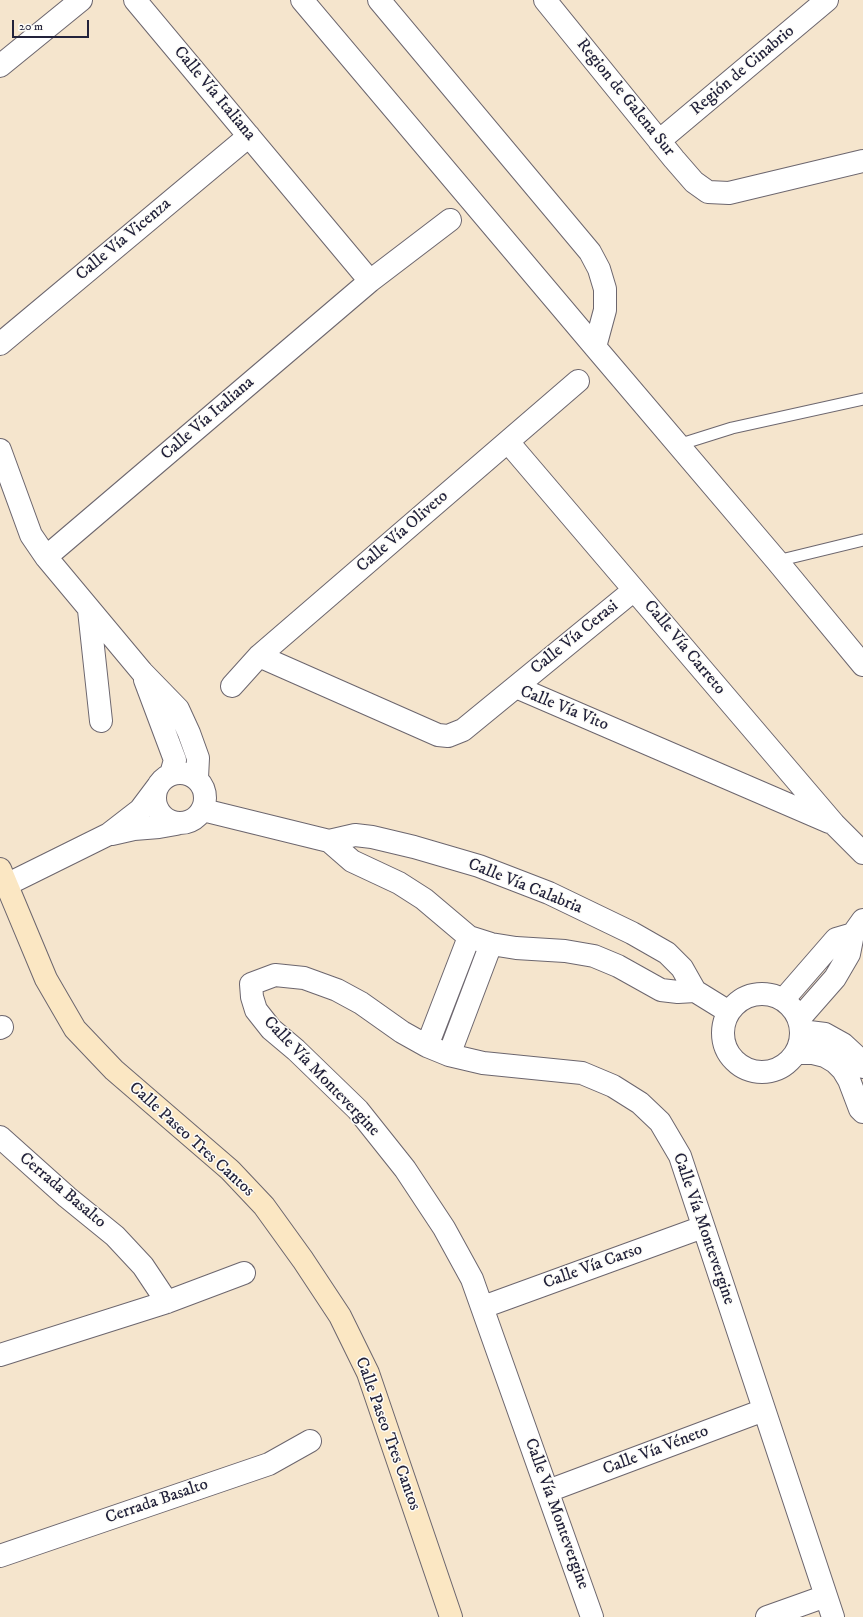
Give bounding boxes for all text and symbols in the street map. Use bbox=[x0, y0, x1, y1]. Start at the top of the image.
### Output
scale bar bbox=[14, 12, 91, 38]
text: 20 m bbox=[19, 19, 43, 34]
street label: Región de Cinabrio bbox=[687, 22, 799, 120]
street label: Region de Galena Sur bbox=[571, 35, 679, 161]
street label: Calle Vía Italiana bbox=[169, 43, 259, 145]
street label: Calle Vía Vicenza bbox=[72, 194, 176, 286]
street label: Calle Vía Italiana bbox=[157, 373, 259, 465]
street label: Calle Vía Oliveto bbox=[353, 487, 453, 577]
street label: Calle Vía Cerasi bbox=[527, 596, 623, 680]
street label: Calle Vía Carreto bbox=[639, 597, 729, 699]
street label: Calle Vía Vito bbox=[517, 682, 611, 736]
street label: Calle Vía Calabria bbox=[465, 855, 585, 919]
street label: Calle Vía Montevergine bbox=[258, 1013, 384, 1141]
street label: Calle Paseo Tres Cantos bbox=[124, 1078, 258, 1202]
street label: Cerrada Basalto bbox=[14, 1149, 110, 1233]
street label: Calle Vía Montevergine bbox=[667, 1150, 739, 1308]
street label: Calle Vía Carso bbox=[541, 1240, 645, 1294]
street label: Calle Paseo Tres Cantos bbox=[350, 1355, 424, 1513]
street label: Calle Vía Véneto bbox=[600, 1422, 712, 1480]
street label: Calle Vía Montevergine bbox=[519, 1436, 593, 1592]
street label: Cerrada Basalto bbox=[103, 1475, 211, 1529]

